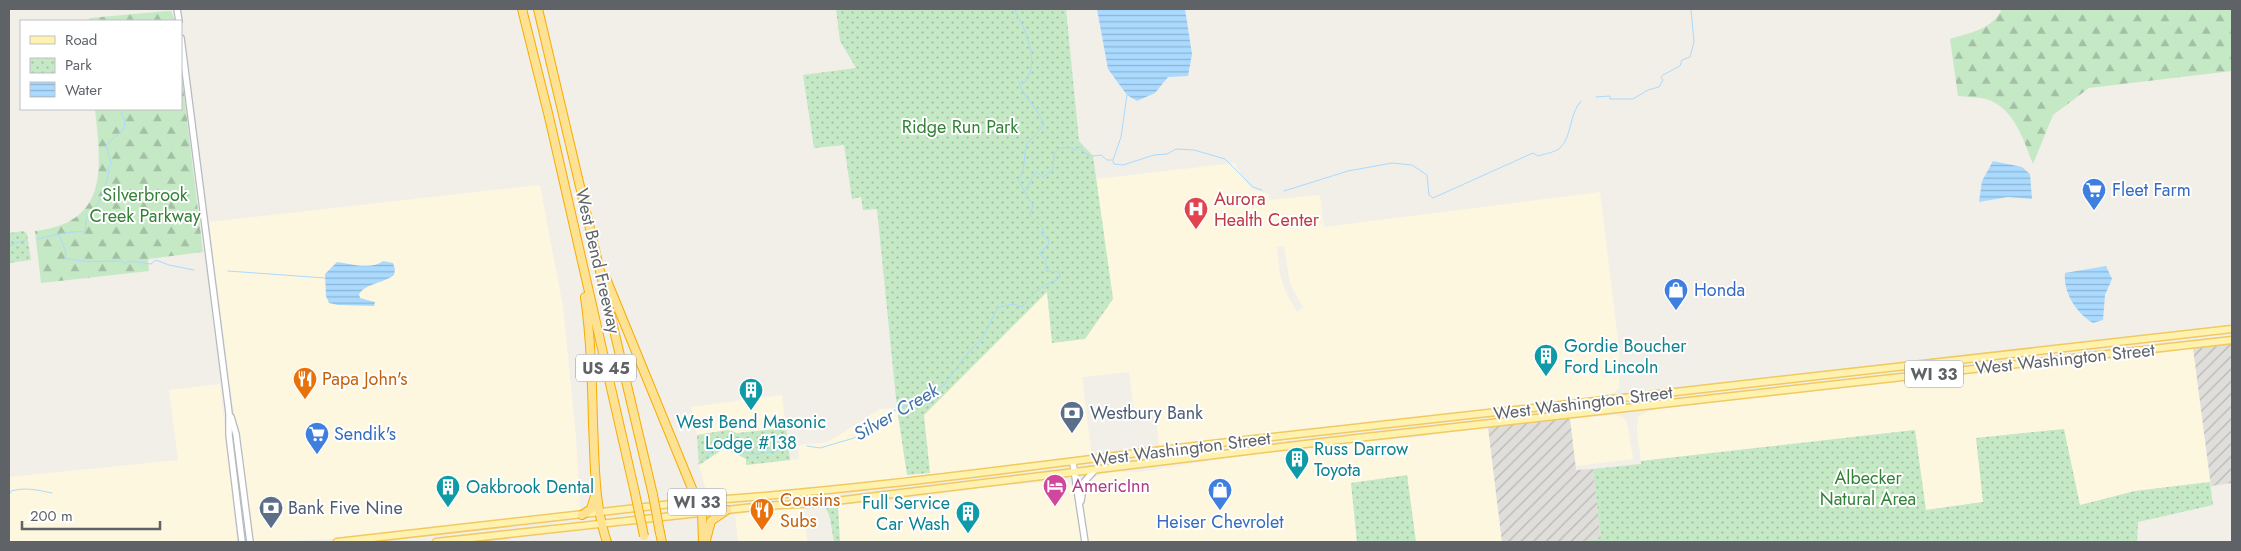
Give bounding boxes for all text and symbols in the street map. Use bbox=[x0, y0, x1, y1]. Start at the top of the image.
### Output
legend bbox=[20, 20, 182, 110]
text: Road bbox=[65, 29, 97, 51]
text: Park bbox=[65, 54, 92, 76]
text: Water bbox=[65, 79, 103, 101]
park label: Ridge Run Park bbox=[902, 114, 1018, 140]
supermarket icon: Fleet Farm bbox=[2081, 177, 2107, 211]
place label: Fleet Farm bbox=[2112, 177, 2191, 203]
park label: Silverbrook Creek Parkway bbox=[89, 182, 201, 229]
street label: West Bend Freeway bbox=[569, 186, 627, 336]
place label: Aurora Health Center bbox=[1214, 186, 1320, 233]
hospital icon: Aurora Health Center bbox=[1183, 196, 1209, 230]
shop icon: Honda bbox=[1663, 277, 1689, 311]
place label: Honda bbox=[1694, 277, 1745, 303]
place label: Gordie Boucher Ford Lincoln bbox=[1564, 333, 1687, 380]
street label: West Washington Street bbox=[1974, 337, 2157, 381]
building icon: Gordie Boucher Ford Lincoln bbox=[1533, 343, 1559, 377]
road number: US 45 bbox=[576, 354, 636, 382]
road number: WI 33 bbox=[1905, 360, 1963, 388]
restaurant icon: Papa John's bbox=[292, 366, 318, 400]
place label: Papa John's bbox=[322, 366, 407, 392]
water label: Silver Creek bbox=[848, 376, 944, 447]
building icon: West Bend Masonic Lodge #138 bbox=[738, 377, 764, 411]
street label: West Washington Street bbox=[1492, 379, 1675, 427]
bank icon: Westbury Bank bbox=[1059, 400, 1085, 434]
place label: Westbury Bank bbox=[1090, 400, 1203, 426]
place label: West Bend Masonic Lodge #138 bbox=[676, 409, 826, 456]
supermarket icon: Sendik's bbox=[304, 421, 330, 455]
place label: Sendik's bbox=[334, 421, 396, 447]
street label: West Washington Street bbox=[1090, 425, 1273, 473]
place label: Russ Darrow Toyota bbox=[1314, 436, 1409, 483]
building icon: Russ Darrow Toyota bbox=[1284, 446, 1310, 480]
park label: Albecker Natural Area bbox=[1820, 465, 1916, 512]
hotel icon: AmericInn bbox=[1042, 473, 1068, 507]
place label: AmericInn bbox=[1072, 473, 1150, 499]
building icon: Oakbrook Dental bbox=[435, 474, 461, 508]
place label: Oakbrook Dental bbox=[466, 474, 594, 500]
shop icon: Heiser Chevrolet bbox=[1207, 477, 1233, 511]
place label: Cousins Subs bbox=[780, 487, 840, 534]
road number: WI 33 bbox=[668, 488, 726, 516]
place label: Full Service Car Wash bbox=[862, 490, 950, 537]
bank icon: Bank Five Nine bbox=[258, 495, 284, 529]
place label: Bank Five Nine bbox=[288, 495, 403, 521]
restaurant icon: Cousins Subs bbox=[749, 497, 775, 531]
scale bar bbox=[22, 498, 160, 530]
building icon: Full Service Car Wash bbox=[955, 500, 981, 534]
text: 200 m bbox=[30, 505, 73, 527]
place label: Heiser Chevrolet bbox=[1156, 509, 1284, 535]

